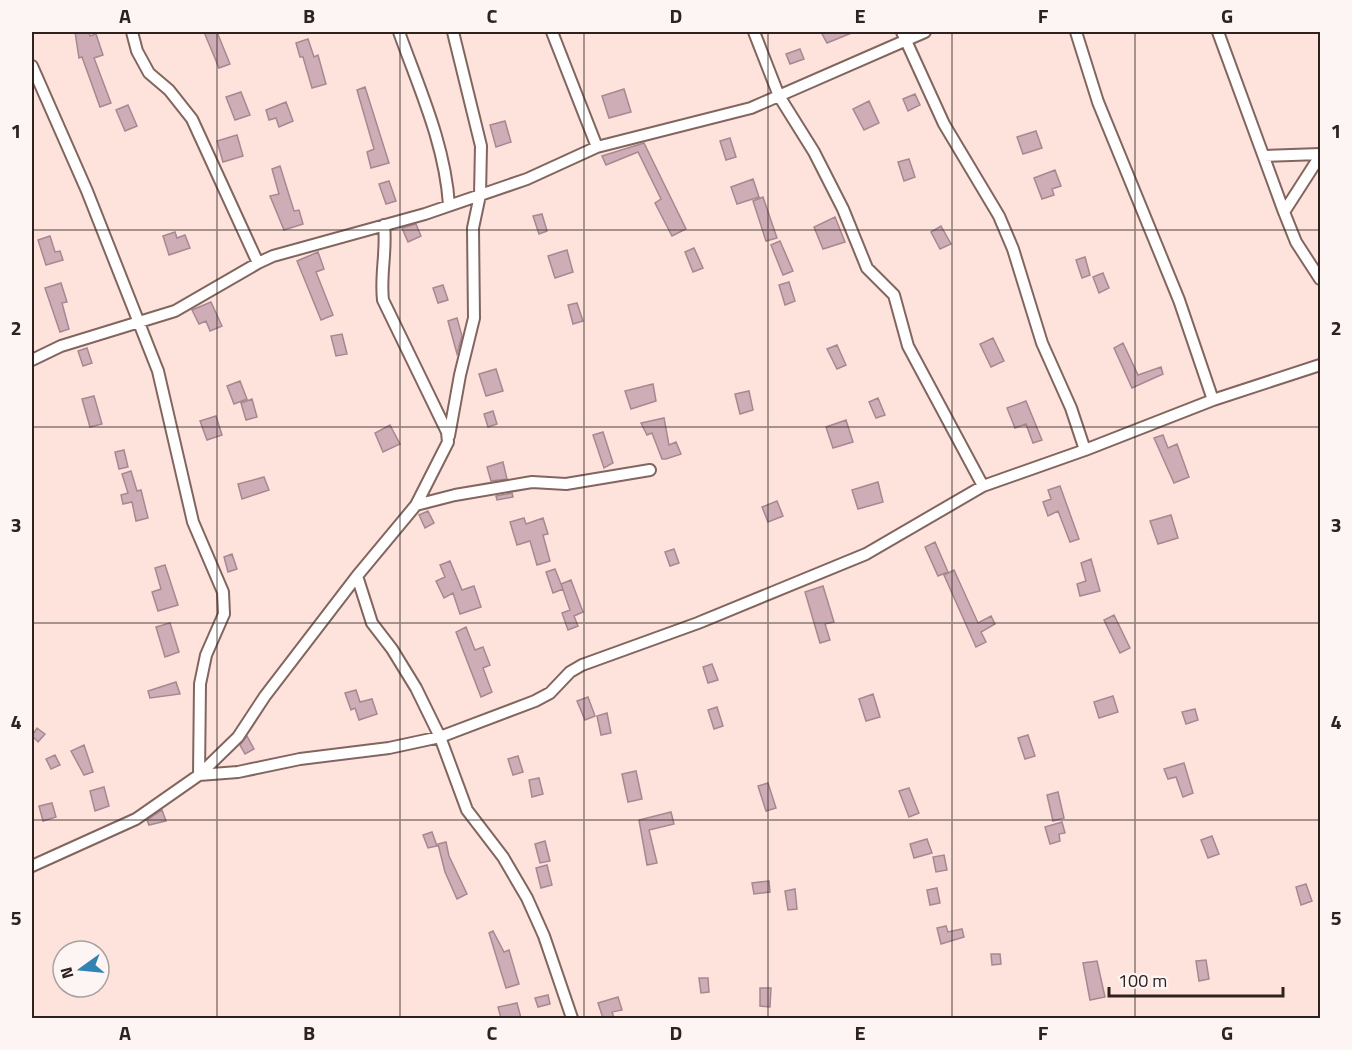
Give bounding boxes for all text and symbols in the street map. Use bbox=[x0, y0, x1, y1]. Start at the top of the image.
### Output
text: A bbox=[119, 0, 131, 31]
text: B bbox=[303, 0, 315, 31]
text: C bbox=[487, 0, 498, 31]
text: D bbox=[670, 0, 682, 31]
text: E bbox=[854, 0, 866, 31]
text: F bbox=[1038, 0, 1049, 31]
text: G bbox=[1221, 0, 1233, 31]
text: 1 bbox=[10, 115, 22, 146]
text: 1 bbox=[1330, 115, 1342, 146]
text: 2 bbox=[10, 312, 22, 343]
text: 2 bbox=[1330, 312, 1342, 343]
text: 3 bbox=[10, 509, 22, 540]
text: 3 bbox=[1330, 509, 1342, 540]
text: 4 bbox=[10, 706, 22, 737]
text: 4 bbox=[1330, 706, 1342, 737]
text: 5 bbox=[10, 902, 22, 933]
text: 5 bbox=[1330, 902, 1342, 933]
north arrow bbox=[51, 939, 111, 999]
scale bar bbox=[1109, 960, 1283, 998]
text: N bbox=[53, 964, 80, 981]
text: 100 m bbox=[1118, 967, 1167, 994]
text: A bbox=[119, 1017, 131, 1048]
text: B bbox=[303, 1017, 315, 1048]
text: C bbox=[487, 1017, 498, 1048]
text: D bbox=[670, 1017, 682, 1048]
text: E bbox=[854, 1017, 866, 1048]
text: F bbox=[1038, 1017, 1049, 1048]
text: G bbox=[1221, 1017, 1233, 1048]

